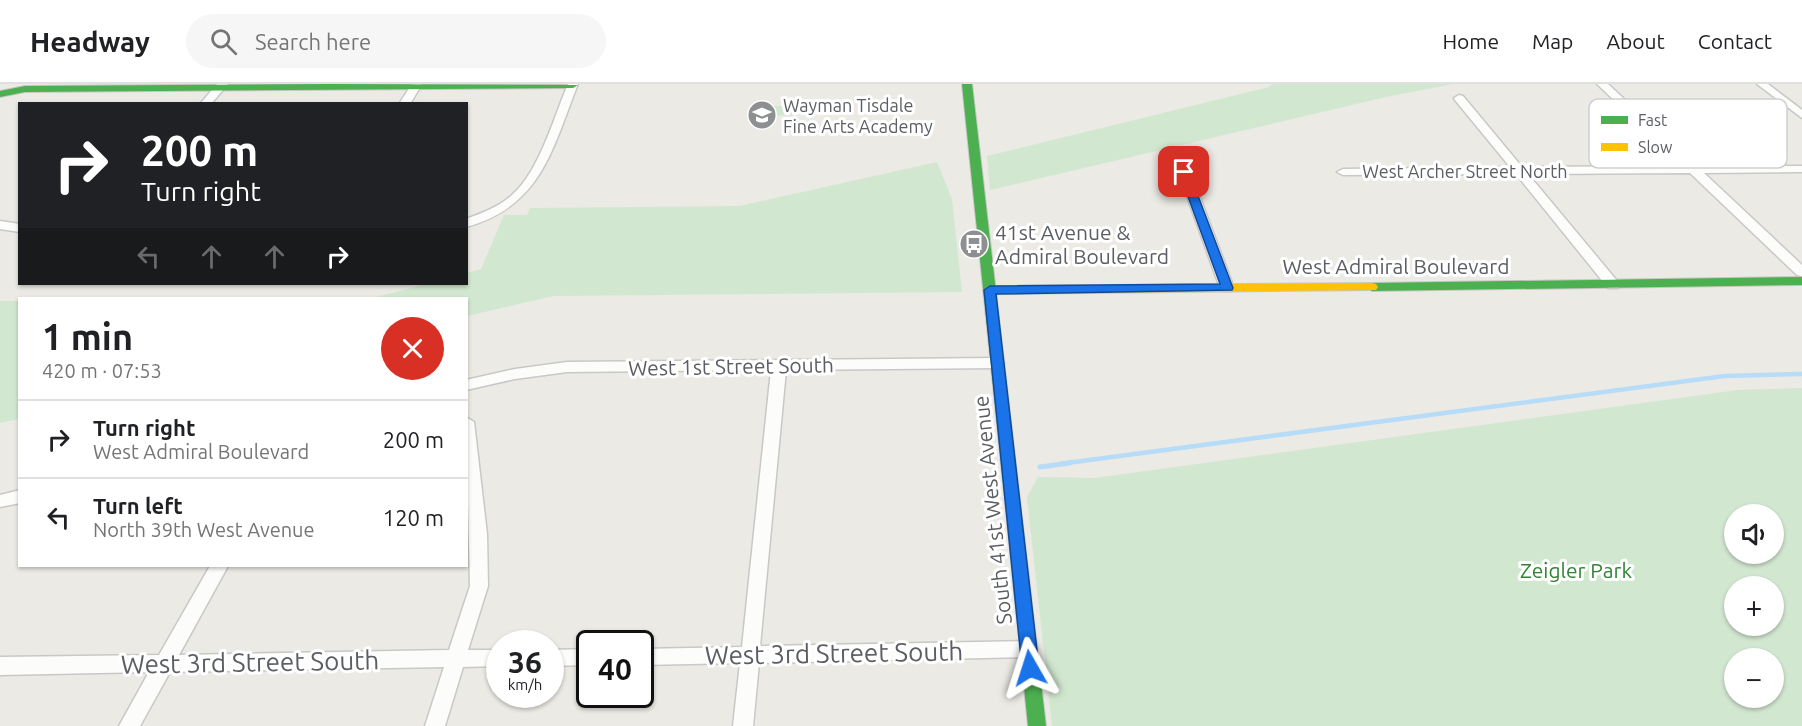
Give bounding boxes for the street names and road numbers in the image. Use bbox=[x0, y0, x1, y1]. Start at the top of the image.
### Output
street label: West Archer Street North bbox=[1362, 161, 1568, 181]
street label: West Admiral Boulevard bbox=[1282, 254, 1510, 278]
street label: West 1st Street South bbox=[628, 352, 834, 380]
street label: South 41st West Avenue bbox=[968, 394, 1016, 626]
street label: West 3rd Street South bbox=[705, 636, 963, 670]
street label: West 3rd Street South bbox=[121, 645, 379, 679]

